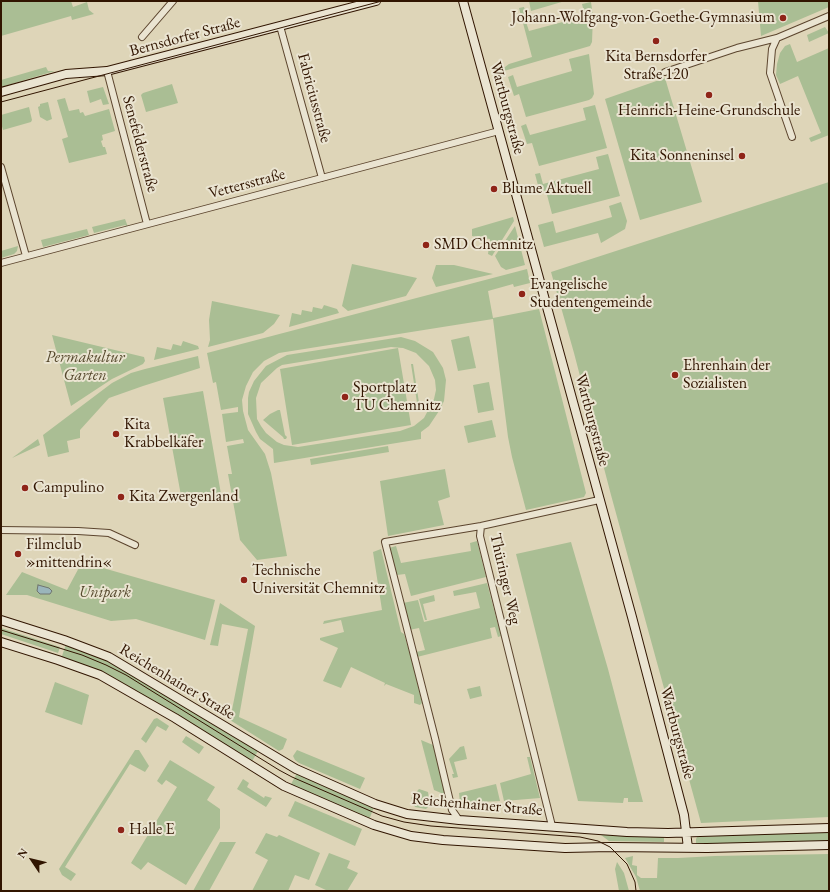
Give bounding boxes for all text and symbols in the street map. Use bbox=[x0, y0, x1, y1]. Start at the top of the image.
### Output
place label: Johann-Wolfgang-von-Goethe-Gymnasium bbox=[511, 8, 775, 28]
street label: Bernsdorfer Straße bbox=[127, 13, 243, 61]
marker: Johann-Wolfgang-von-Goethe-Gymnasium bbox=[778, 13, 788, 23]
marker: Kita Bernsdorfer Straße 120 bbox=[651, 36, 661, 46]
place label: Kita Bernsdorfer Straße 120 bbox=[605, 47, 707, 85]
street label: Fabriciusstraße bbox=[293, 51, 335, 145]
street label: Wartburgstraße bbox=[485, 60, 529, 156]
marker: Heinrich-Heine-Grundschule bbox=[704, 90, 714, 100]
street label: Senefelderstraße bbox=[118, 94, 162, 194]
place label: Heinrich-Heine-Grundschule bbox=[618, 101, 800, 121]
place label: Kita Sonneninsel bbox=[630, 146, 734, 166]
marker: Kita Sonneninsel bbox=[737, 151, 747, 161]
street label: Vettersstraße bbox=[207, 165, 287, 203]
place label: Blume Aktuell bbox=[502, 179, 592, 199]
marker: Blume Aktuell bbox=[489, 184, 499, 194]
place label: SMD Chemnitz bbox=[434, 235, 533, 255]
marker: SMD Chemnitz bbox=[421, 240, 431, 250]
place label: Evangelische Studentengemeinde bbox=[530, 275, 652, 313]
marker: Evangelische Studentengemeinde bbox=[517, 289, 527, 299]
park label: Permakultur Garten bbox=[46, 348, 124, 386]
place label: Ehrenhain der Sozialisten bbox=[683, 356, 770, 394]
marker: Ehrenhain der Sozialisten bbox=[670, 370, 680, 380]
street label: Wartburgstraße bbox=[570, 372, 614, 468]
place label: Sportplatz TU Chemnitz bbox=[353, 378, 440, 416]
marker: Sportplatz TU Chemnitz bbox=[340, 392, 350, 402]
place label: Kita Krabbelkäfer bbox=[124, 415, 203, 453]
marker: Kita Krabbelkäfer bbox=[111, 429, 121, 439]
place label: Campulino bbox=[33, 478, 104, 498]
marker: Campulino bbox=[20, 483, 30, 493]
place label: Kita Zwergenland bbox=[129, 487, 239, 507]
marker: Kita Zwergenland bbox=[116, 492, 126, 502]
street label: Thüringer Weg bbox=[485, 531, 525, 627]
place label: Filmclub »mittendrin« bbox=[26, 535, 112, 573]
marker: Filmclub »mittendrin« bbox=[13, 549, 23, 559]
place label: Technische Universität Chemnitz bbox=[252, 561, 385, 599]
marker: Technische Universität Chemnitz bbox=[239, 575, 249, 585]
park label: Unipark bbox=[79, 583, 131, 603]
street label: Reichenhainer Straße bbox=[116, 640, 238, 724]
street label: Wartburgstraße bbox=[655, 685, 699, 781]
street label: Reichenhainer Straße bbox=[411, 790, 543, 820]
place label: Halle E bbox=[129, 820, 174, 840]
marker: Halle E bbox=[116, 825, 126, 835]
north arrow bbox=[12, 840, 52, 880]
text: N bbox=[14, 845, 30, 861]

